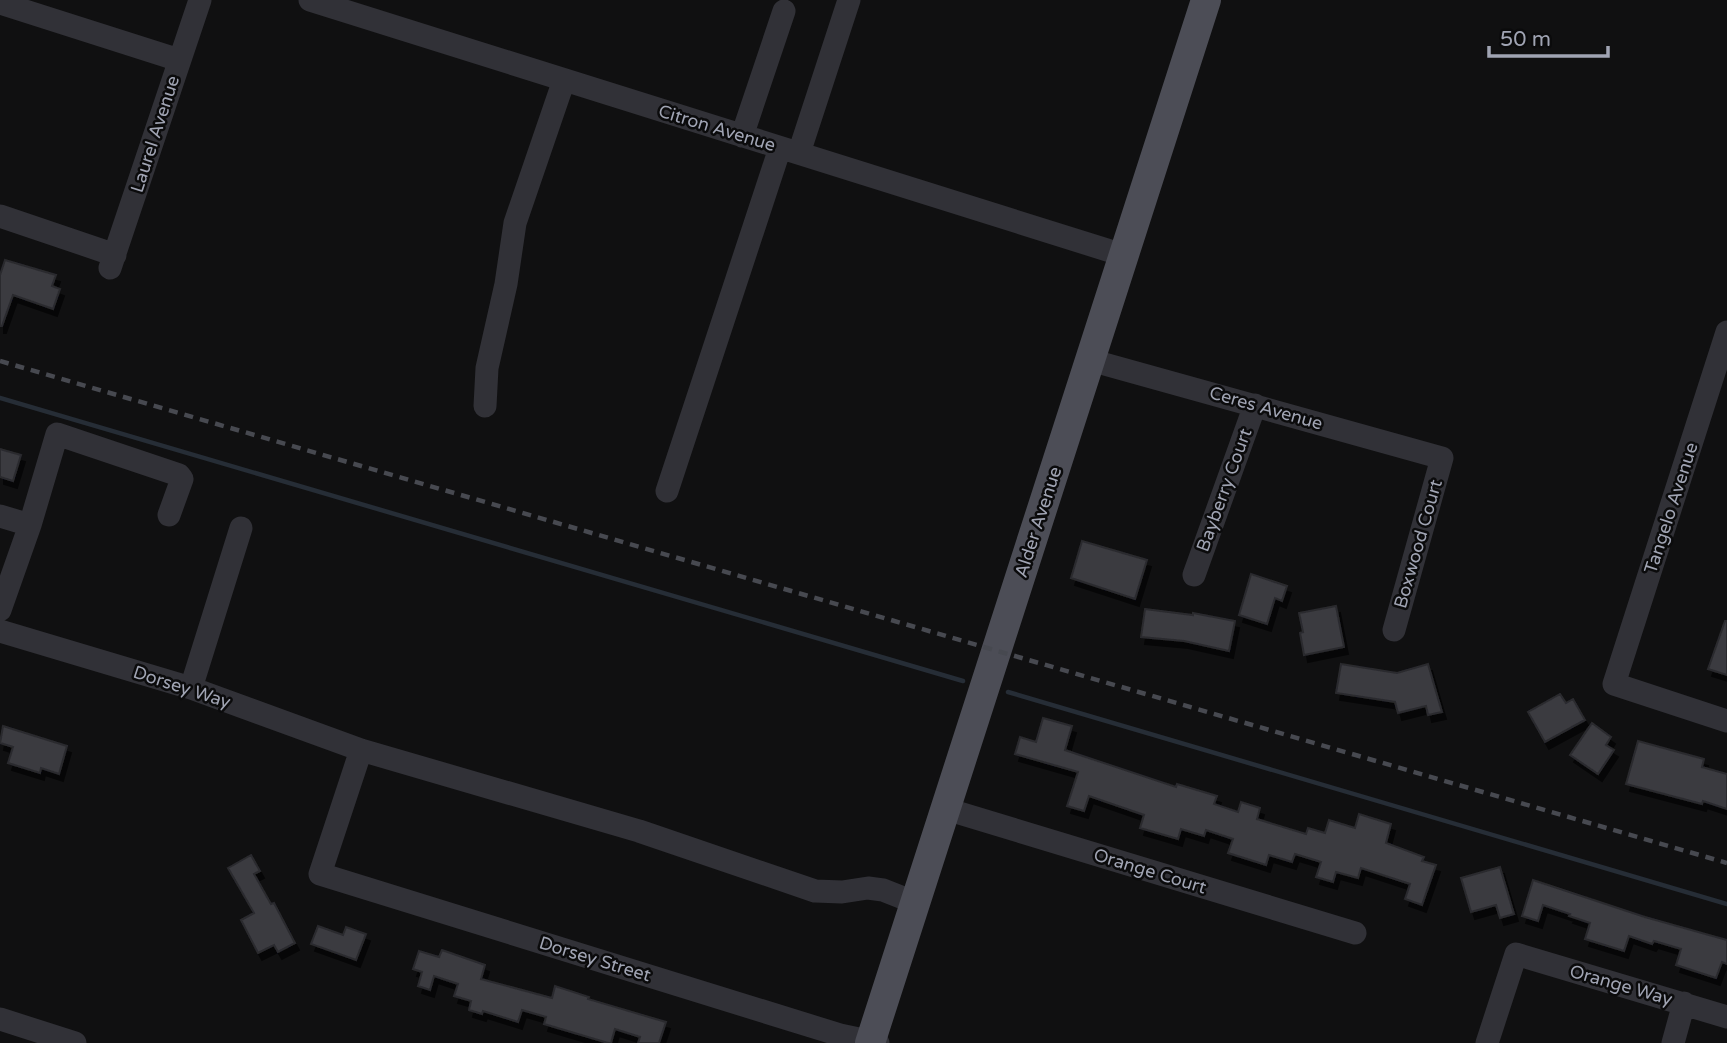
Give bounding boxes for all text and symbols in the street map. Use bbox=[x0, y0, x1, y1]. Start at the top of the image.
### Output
scale bar bbox=[1489, 14, 1608, 58]
text: 50 m bbox=[1500, 27, 1551, 52]
street label: Laurel Avenue bbox=[126, 73, 184, 195]
street label: Citron Avenue bbox=[656, 100, 778, 156]
street label: Ceres Avenue bbox=[1207, 381, 1325, 435]
street label: Bayberry Court bbox=[1191, 425, 1257, 555]
street label: Tangelo Avenue bbox=[1639, 440, 1703, 576]
street label: Alder Avenue bbox=[1010, 464, 1066, 580]
street label: Boxwood Court bbox=[1389, 477, 1447, 611]
street label: Dorsey Way bbox=[130, 661, 234, 713]
street label: Orange Court bbox=[1091, 843, 1209, 899]
street label: Dorsey Street bbox=[537, 932, 654, 986]
street label: Orange Way bbox=[1567, 960, 1675, 1010]

